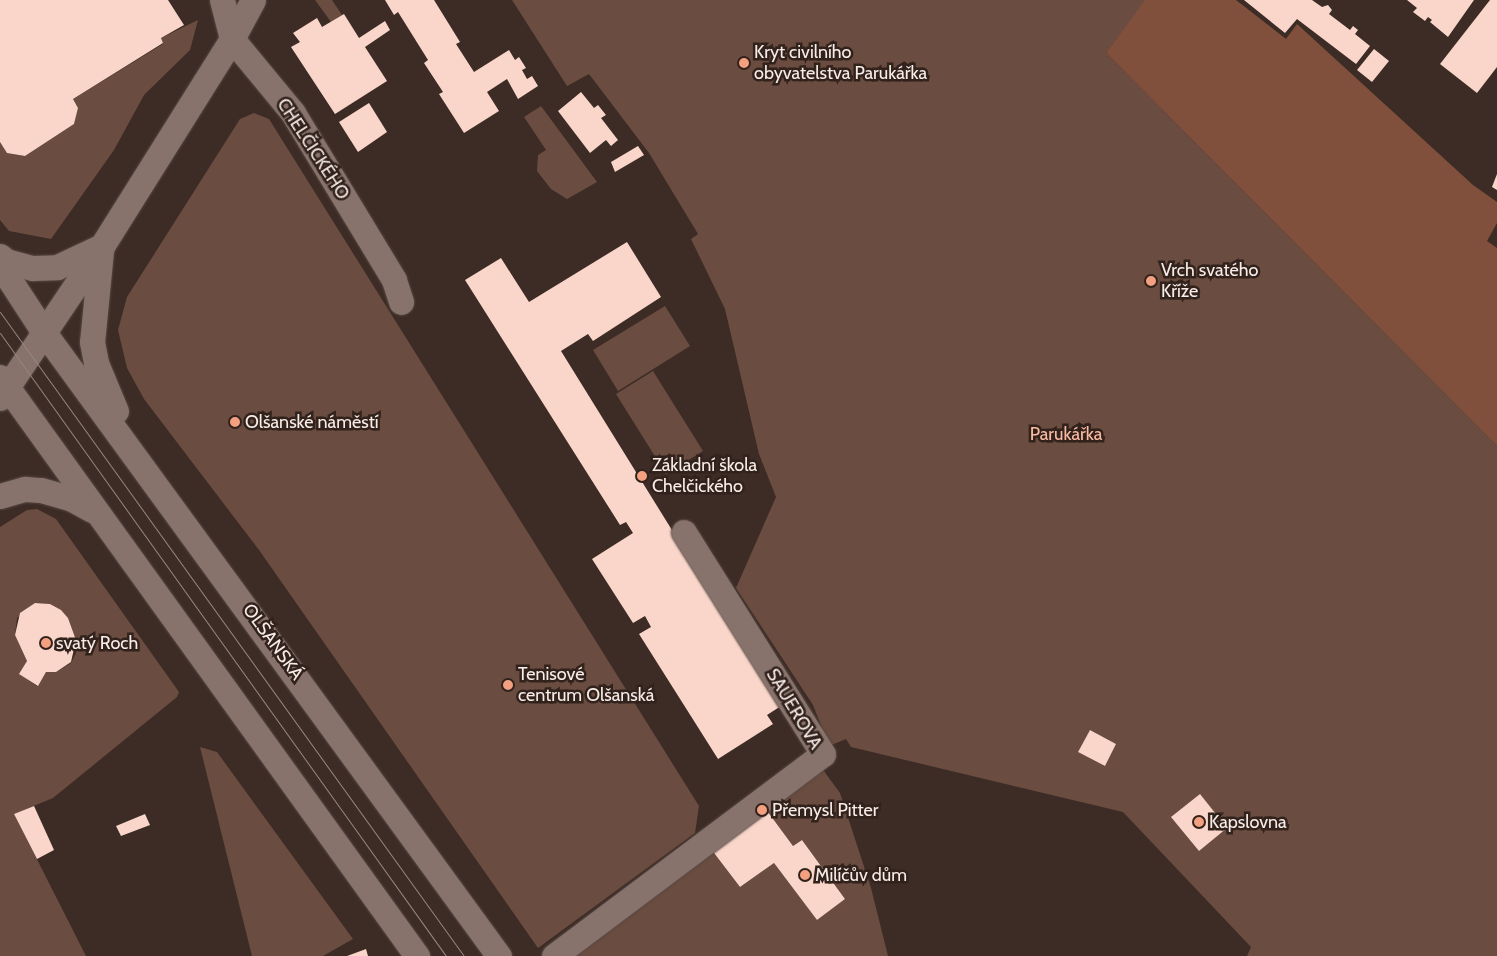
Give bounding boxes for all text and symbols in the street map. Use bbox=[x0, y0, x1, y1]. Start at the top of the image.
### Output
place label: Kryt civilního obyvatelstva Parukářka bbox=[754, 42, 927, 84]
marker: Kryt civilního obyvatelstva Parukářka bbox=[738, 57, 750, 69]
street label: CHELČICKÉHO bbox=[272, 94, 354, 204]
place label: Vrch svatého Kříže bbox=[1161, 260, 1258, 302]
marker: Vrch svatého Kříže bbox=[1145, 275, 1157, 287]
place label: Olšanské náměstí bbox=[245, 411, 379, 433]
marker: Olšanské náměstí bbox=[229, 416, 241, 428]
park label: Parukářka bbox=[1030, 423, 1102, 445]
place label: Základní škola Chelčického bbox=[652, 455, 757, 498]
marker: Základní škola Chelčického bbox=[636, 470, 648, 482]
street label: OLŠANSKÁ bbox=[238, 600, 308, 684]
place label: svatý Roch bbox=[56, 632, 138, 654]
marker: svatý Roch bbox=[40, 637, 52, 649]
place label: Tenisové centrum Olšanská bbox=[518, 664, 654, 706]
street label: SAUEROVA bbox=[762, 665, 826, 753]
marker: Tenisové centrum Olšanská bbox=[502, 679, 514, 691]
place label: Přemysl Pitter bbox=[772, 799, 878, 821]
marker: Přemysl Pitter bbox=[756, 804, 768, 816]
place label: Kapslovna bbox=[1209, 811, 1287, 833]
marker: Kapslovna bbox=[1193, 816, 1205, 828]
place label: Milíčův dům bbox=[815, 864, 907, 886]
marker: Milíčův dům bbox=[799, 869, 811, 881]

